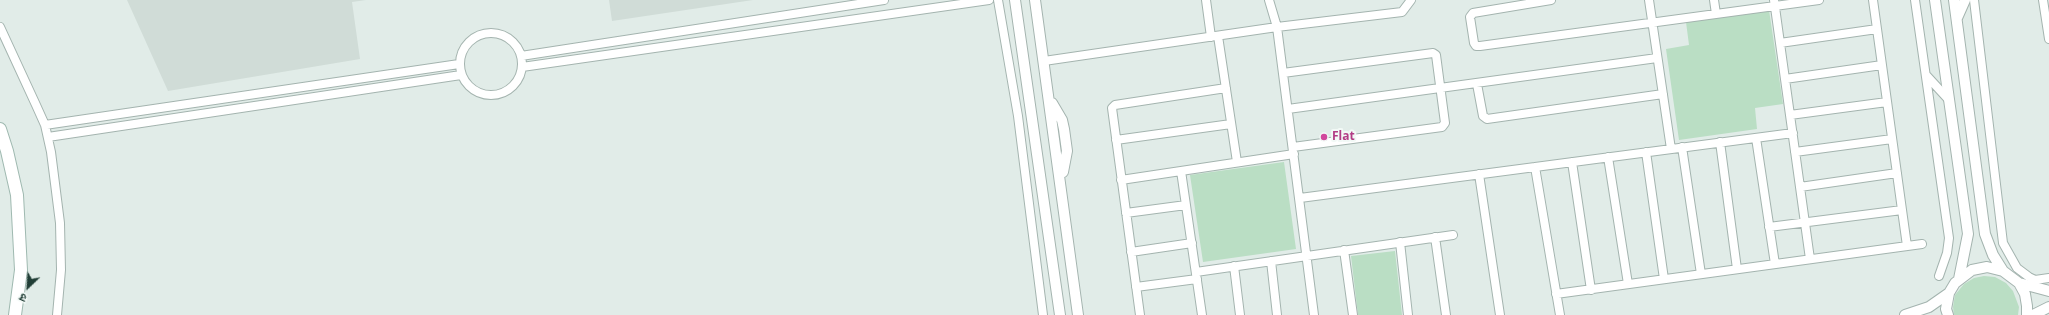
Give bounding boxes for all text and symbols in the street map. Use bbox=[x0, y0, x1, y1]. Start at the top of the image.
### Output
place label: Flat bbox=[1332, 130, 1355, 144]
marker: Flat bbox=[1319, 132, 1329, 142]
north arrow bbox=[8, 267, 48, 307]
text: उ bbox=[17, 290, 29, 306]

